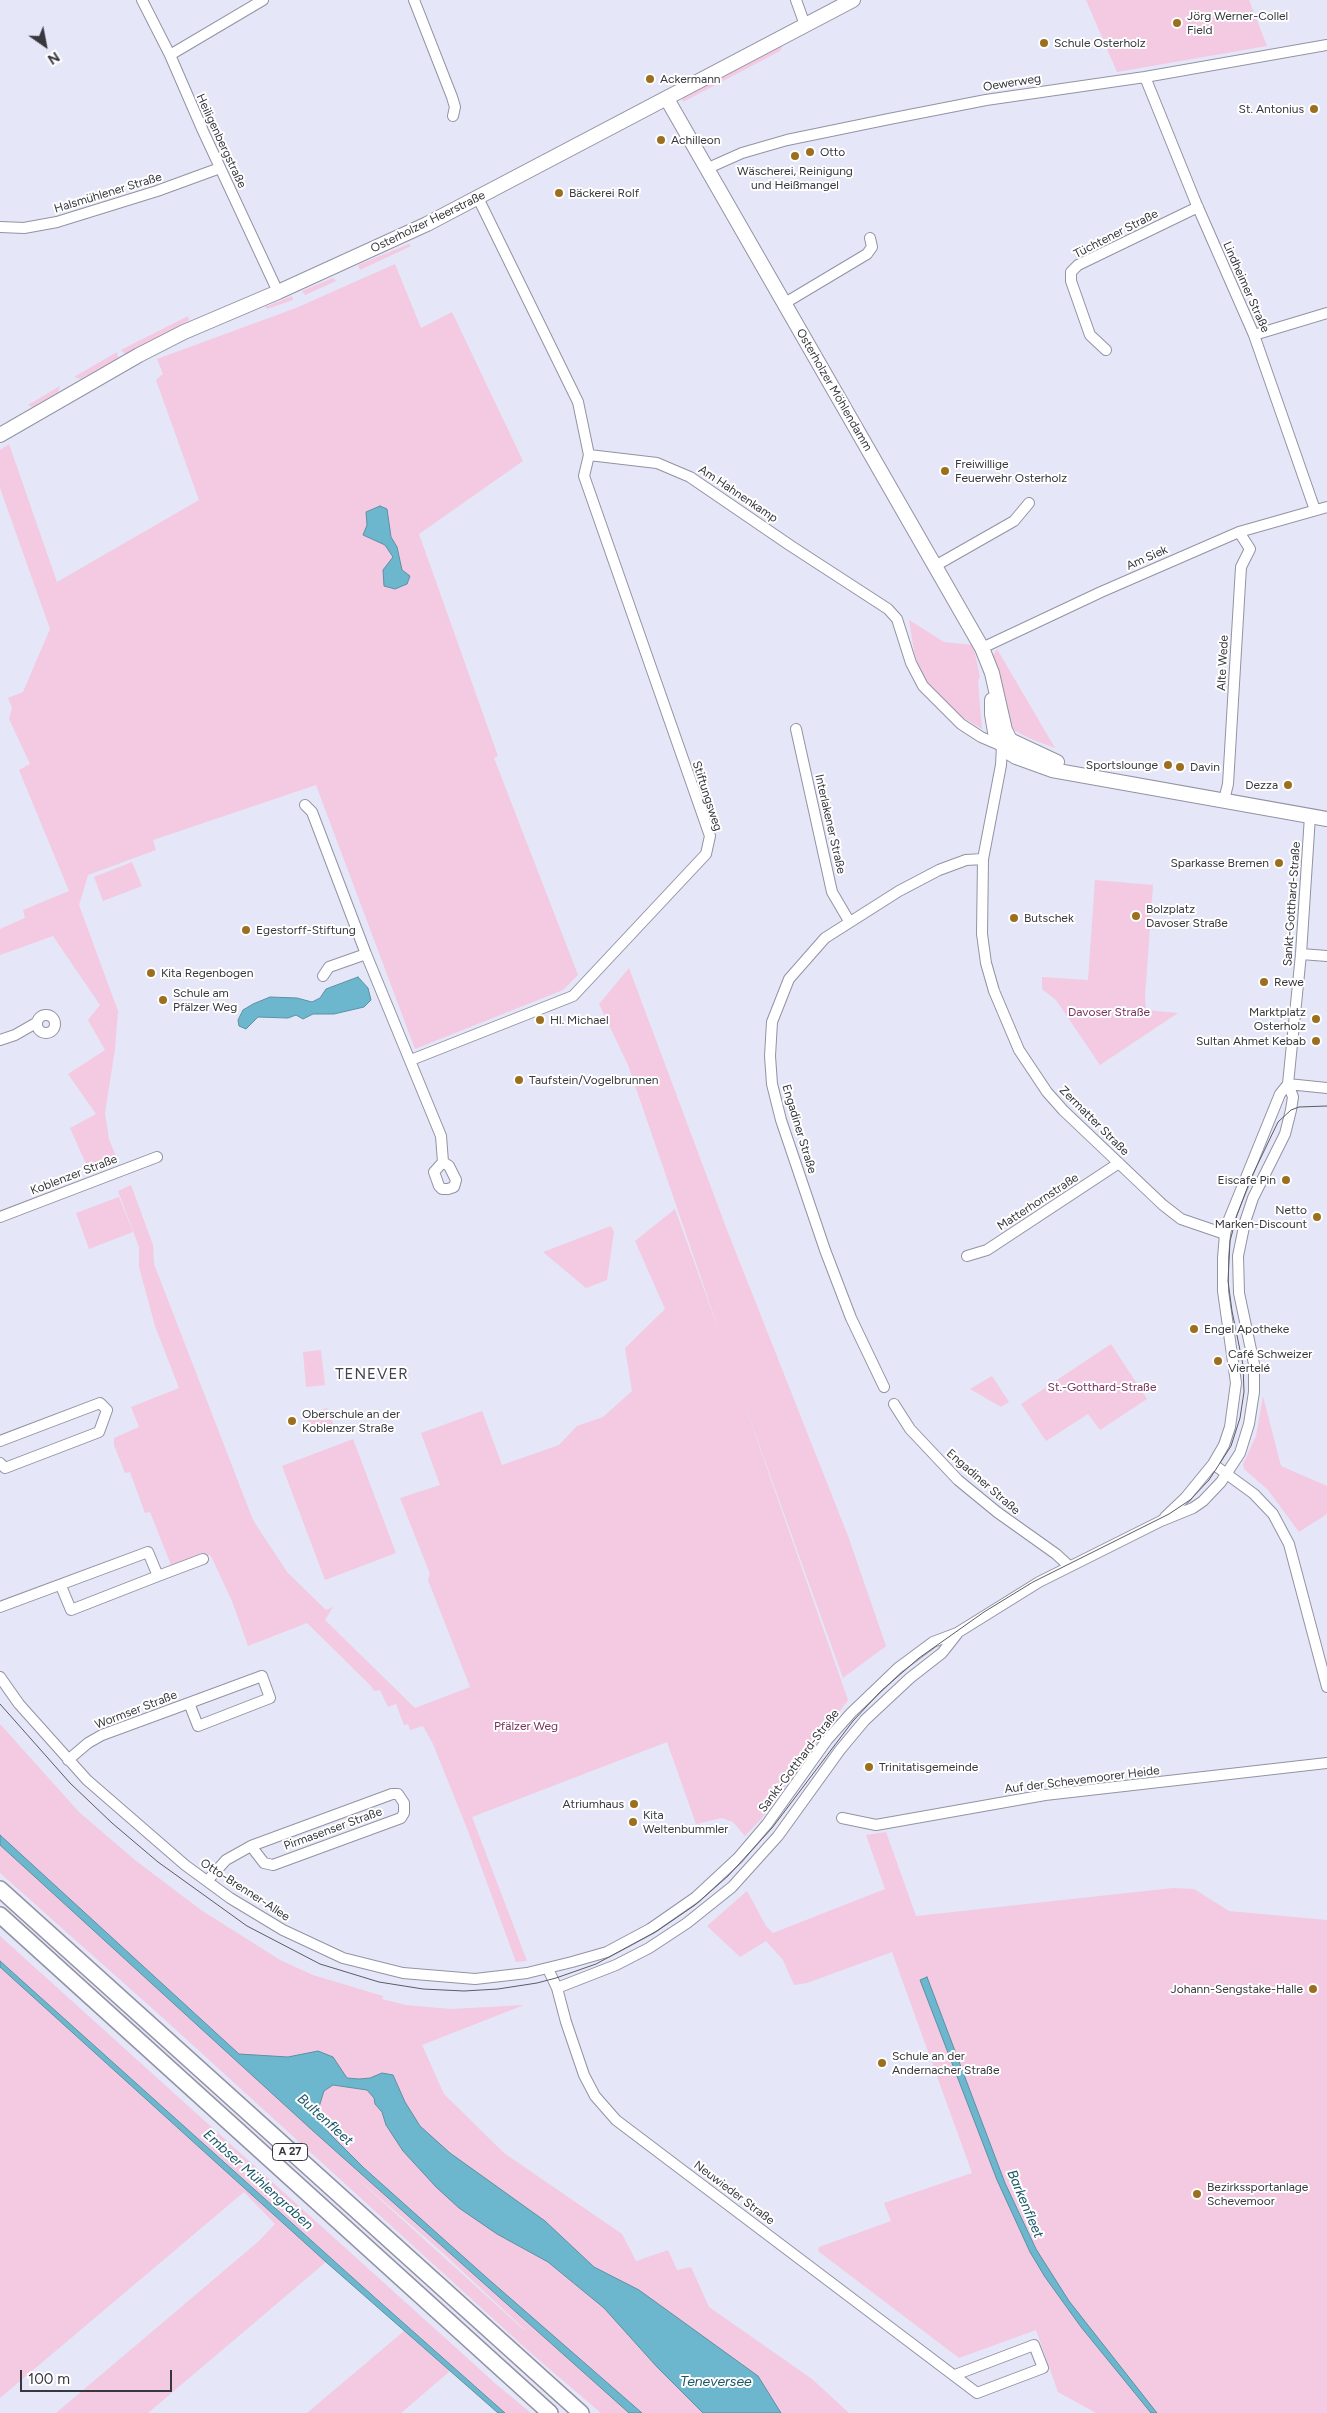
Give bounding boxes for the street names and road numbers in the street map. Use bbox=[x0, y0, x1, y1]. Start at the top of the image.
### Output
street label: Oewerweg bbox=[982, 71, 1042, 95]
street label: Heiligenbergstraße bbox=[193, 92, 249, 190]
street label: Halsmühlener Straße bbox=[52, 170, 164, 216]
street label: Osterholzer Heerstraße bbox=[368, 188, 488, 256]
street label: Tüchtener Straße bbox=[1071, 207, 1161, 261]
street label: Lindheimer Straße bbox=[1219, 239, 1273, 335]
street label: Osterholzer Möhlendamm bbox=[793, 326, 875, 454]
street label: Am Hahnenkamp bbox=[696, 462, 780, 526]
street label: Am Siek bbox=[1124, 543, 1170, 573]
street label: Alte Wede bbox=[1214, 635, 1232, 691]
street label: Stiftungsweg bbox=[689, 759, 725, 833]
street label: Interlakener Straße bbox=[812, 773, 848, 875]
street label: Sankt-Gotthard-Straße bbox=[1280, 841, 1304, 967]
street label: Engadiner Straße bbox=[779, 1083, 819, 1175]
street label: Zermatter Straße bbox=[1056, 1083, 1132, 1159]
street label: Koblenzer Straße bbox=[28, 1152, 120, 1198]
street label: Matterhornstraße bbox=[995, 1170, 1081, 1234]
street label: Engadiner Straße bbox=[943, 1446, 1023, 1518]
street label: Wormser Straße bbox=[93, 1688, 179, 1732]
street label: Sankt-Gotthard-Straße bbox=[756, 1707, 842, 1815]
street label: Auf der Schevemoorer Heide bbox=[1004, 1763, 1160, 1797]
street label: Pirmasenser Straße bbox=[282, 1805, 384, 1853]
street label: Otto-Brenner-Allee bbox=[198, 1856, 292, 1924]
road number: A 27 bbox=[272, 2144, 308, 2160]
street label: Neuwieder Straße bbox=[691, 2158, 777, 2228]

